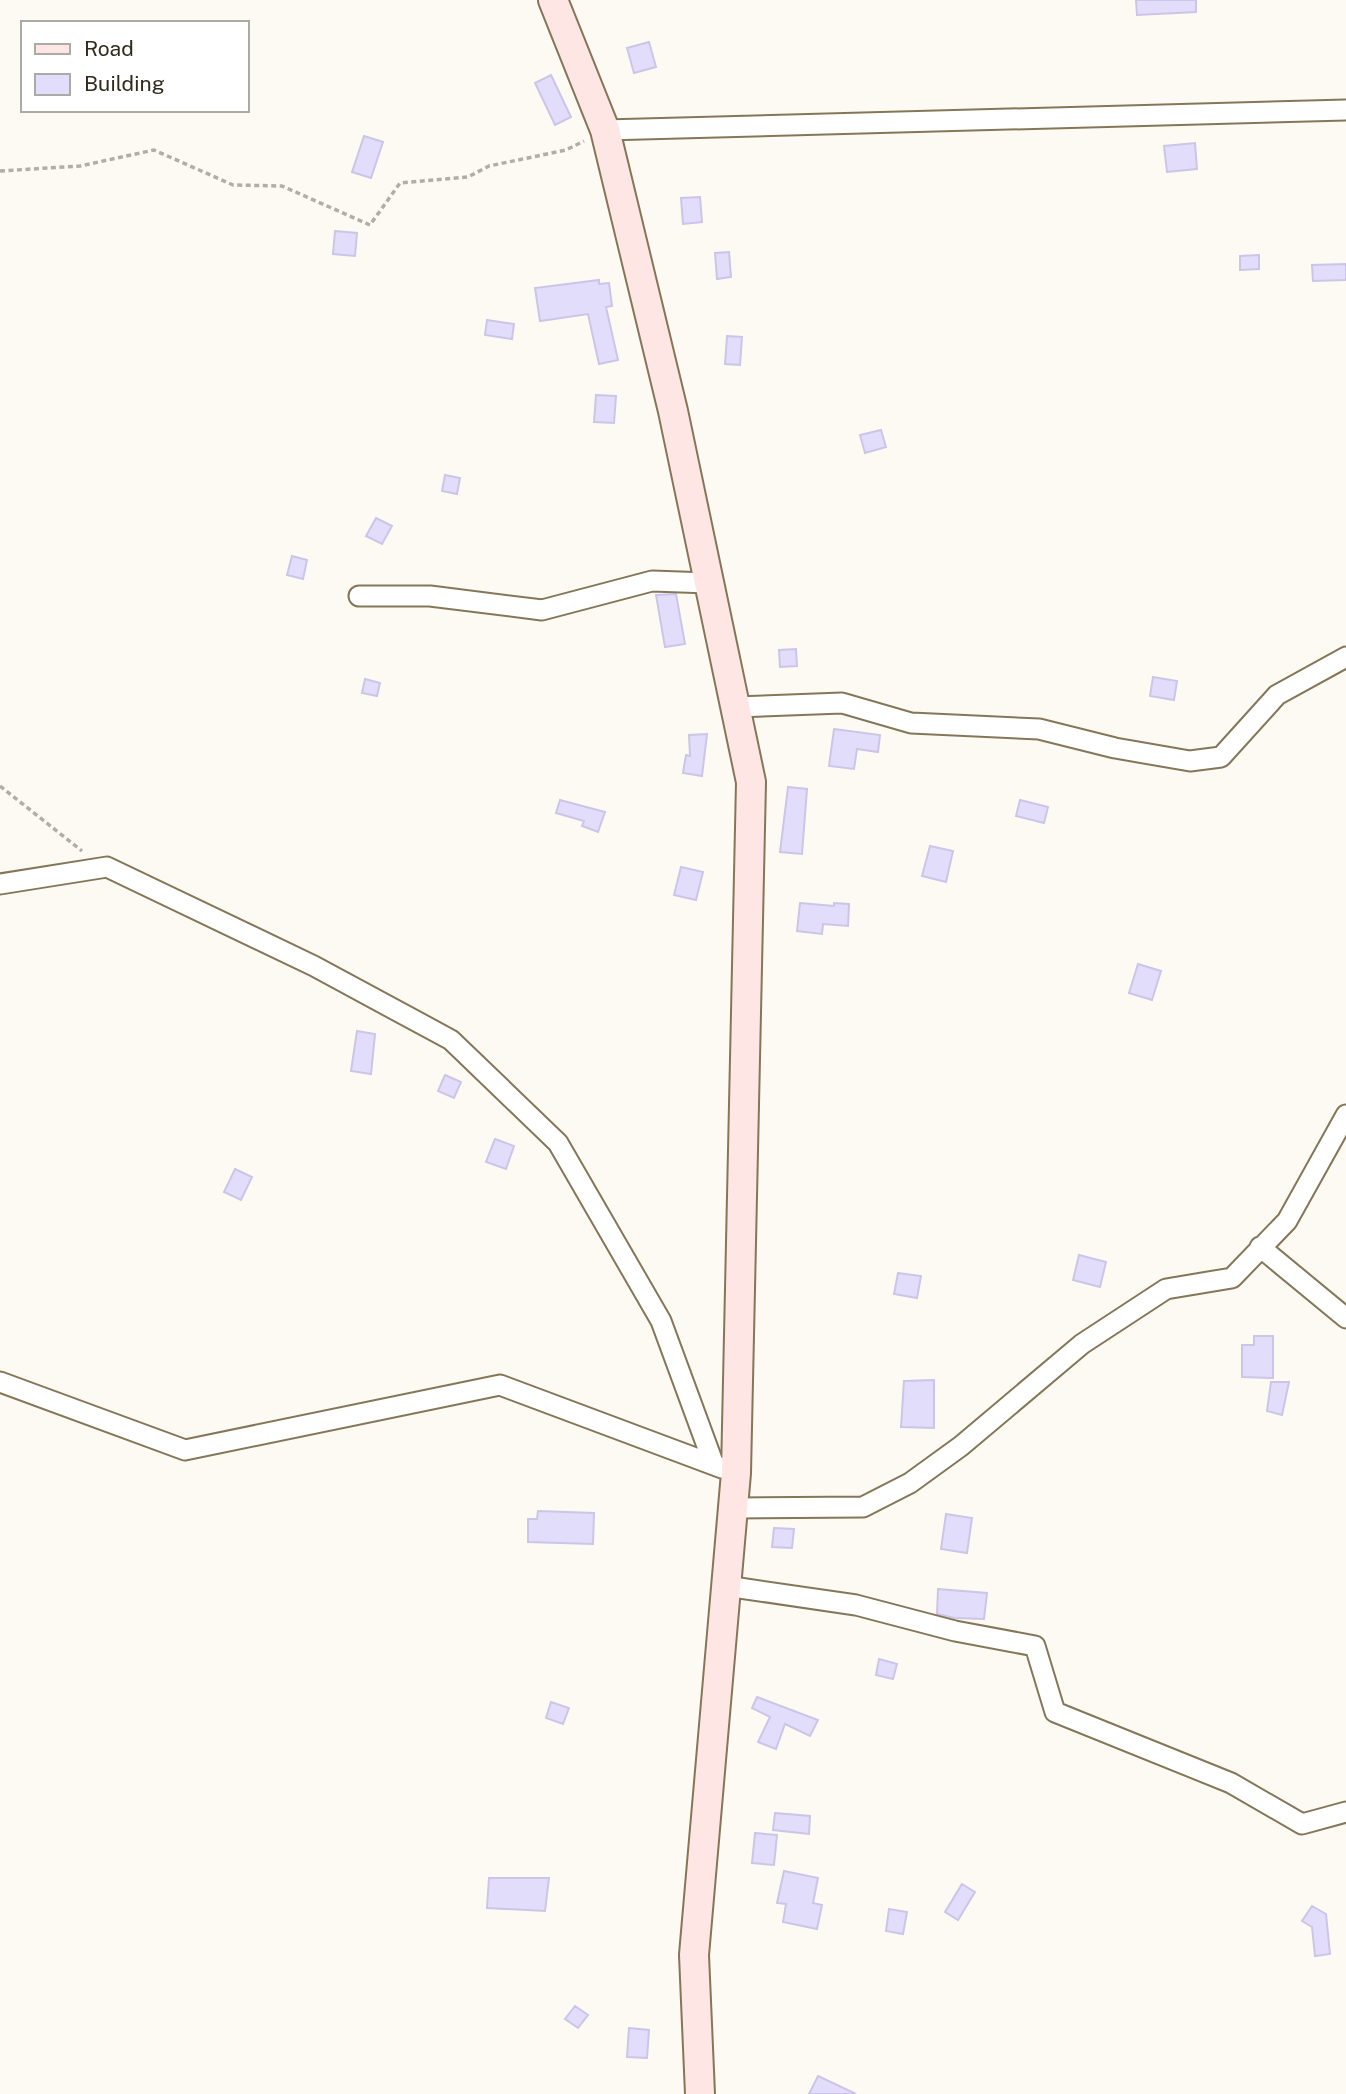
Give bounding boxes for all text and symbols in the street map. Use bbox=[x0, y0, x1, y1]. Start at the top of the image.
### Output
legend bbox=[21, 21, 248, 112]
text: Road bbox=[84, 36, 134, 61]
text: Building bbox=[84, 71, 165, 96]

